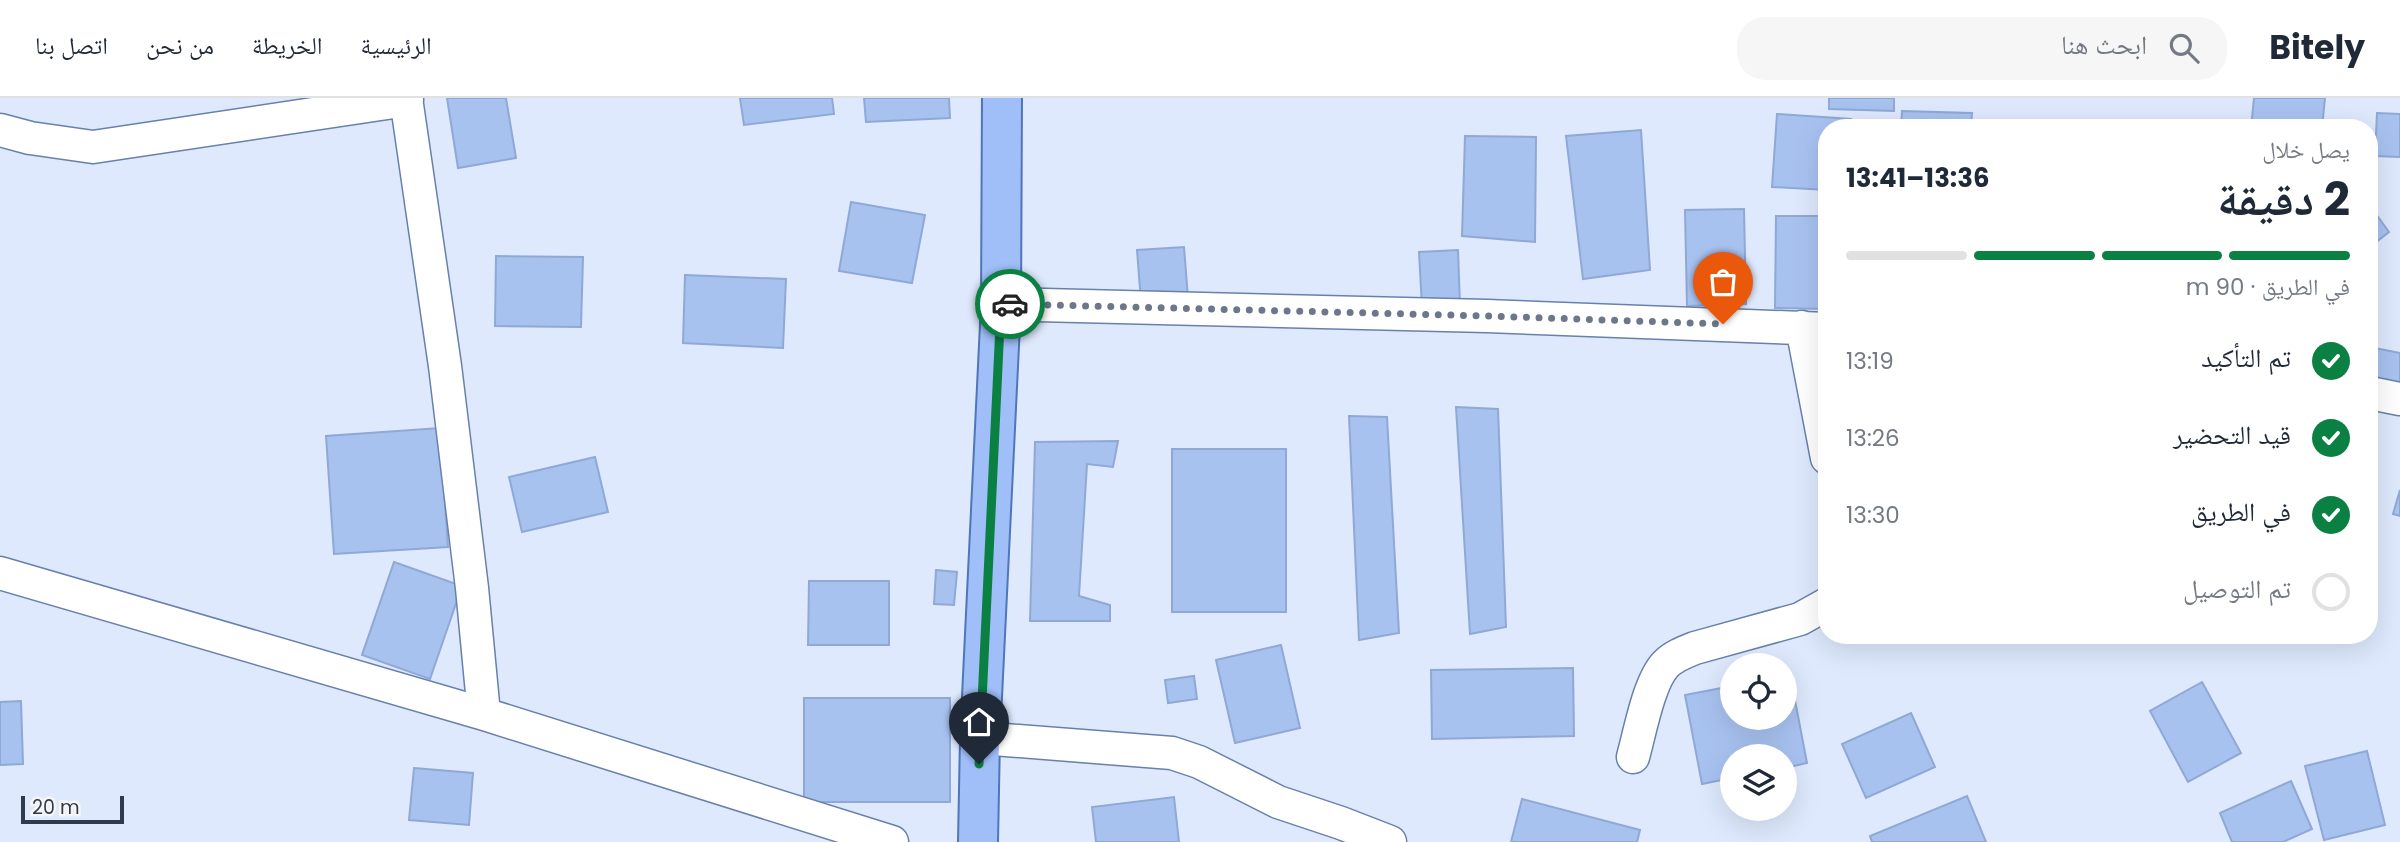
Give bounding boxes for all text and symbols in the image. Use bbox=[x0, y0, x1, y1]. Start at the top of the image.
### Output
search box bbox=[1737, 17, 2227, 80]
text: Bitely bbox=[2269, 24, 2365, 71]
text: ابحث هنا bbox=[2061, 27, 2147, 63]
text: اتصل بنا bbox=[35, 29, 108, 62]
text: من نحن bbox=[146, 29, 214, 62]
text: الخريطة bbox=[252, 29, 323, 62]
text: الرئيسية bbox=[361, 29, 432, 62]
icon: search bbox=[2165, 29, 2203, 67]
text: يصل خلال bbox=[2262, 134, 2350, 166]
text: 13:36–13:41 bbox=[1846, 160, 1990, 196]
text: 2 دقيقة bbox=[2217, 167, 2350, 231]
pin bbox=[1693, 252, 1753, 324]
icon: bag bbox=[1704, 263, 1742, 301]
courier bbox=[975, 269, 1045, 339]
text: في الطريق · 90 m bbox=[2186, 271, 2350, 303]
icon: car bbox=[991, 285, 1029, 323]
text: تم التأكيد bbox=[2201, 340, 2291, 376]
icon: check bbox=[2312, 342, 2350, 380]
text: 13:19 bbox=[1846, 345, 1894, 377]
text: قيد التحضير bbox=[2173, 417, 2291, 453]
icon: check bbox=[2312, 419, 2350, 457]
text: 13:26 bbox=[1846, 422, 1900, 454]
text: في الطريق bbox=[2191, 494, 2291, 530]
icon: check bbox=[2312, 496, 2350, 534]
text: 13:30 bbox=[1846, 499, 1900, 531]
text: تم التوصيل bbox=[2183, 571, 2291, 607]
map controls bbox=[1720, 653, 1797, 821]
button: locate bbox=[1720, 653, 1797, 730]
pin bbox=[949, 692, 1009, 764]
icon: home bbox=[960, 703, 998, 741]
button: layers bbox=[1720, 744, 1797, 821]
scale bar bbox=[21, 793, 124, 825]
text: 20 m bbox=[32, 794, 80, 821]

